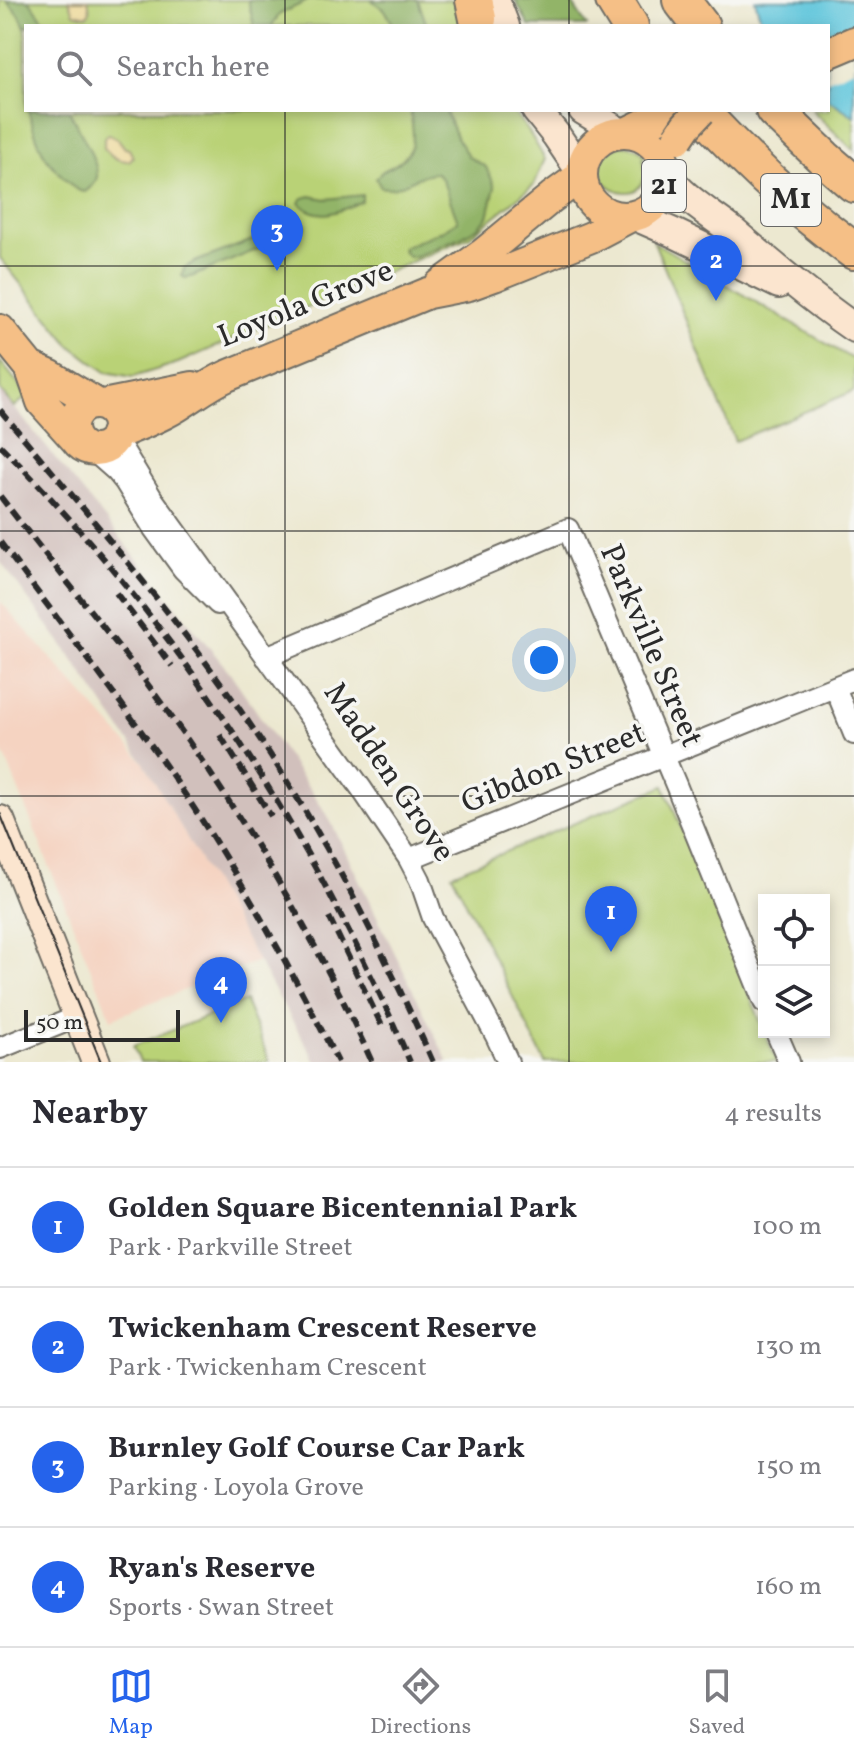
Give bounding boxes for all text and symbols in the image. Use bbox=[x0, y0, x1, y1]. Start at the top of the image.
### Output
search box bbox=[24, 24, 830, 112]
icon: search bbox=[52, 46, 96, 90]
text: Search here bbox=[116, 47, 270, 89]
road number: 21 bbox=[642, 160, 686, 212]
road number: M1 bbox=[761, 174, 821, 226]
pin: 3 bbox=[251, 205, 303, 271]
pin: 2 bbox=[690, 235, 742, 301]
street label: Loyola Grove bbox=[212, 250, 400, 360]
street label: Parkville Street bbox=[587, 538, 713, 754]
your location bbox=[524, 640, 564, 680]
street label: Madden Grove bbox=[312, 675, 464, 871]
street label: Gibdon Street bbox=[455, 712, 653, 826]
pin: 1 bbox=[585, 886, 637, 952]
map controls bbox=[758, 894, 830, 1038]
button: locate bbox=[758, 894, 830, 966]
pin: 4 bbox=[195, 957, 247, 1023]
button: layers bbox=[758, 966, 830, 1038]
scale bar bbox=[24, 1006, 180, 1042]
text: 50 m bbox=[36, 1008, 83, 1039]
text: Nearby bbox=[32, 1091, 148, 1138]
text: 4 results bbox=[724, 1096, 822, 1132]
text: Golden Square Bicentennial Park bbox=[108, 1188, 577, 1230]
text: 1 bbox=[53, 1209, 63, 1245]
text: 100 m bbox=[752, 1209, 822, 1245]
text: Park · Parkville Street bbox=[108, 1230, 353, 1266]
text: Twickenham Crescent Reserve bbox=[108, 1308, 537, 1350]
text: 2 bbox=[51, 1329, 65, 1365]
text: 130 m bbox=[755, 1329, 822, 1365]
text: Park · Twickenham Crescent bbox=[108, 1350, 427, 1386]
text: Burnley Golf Course Car Park bbox=[108, 1428, 525, 1470]
text: 3 bbox=[51, 1449, 65, 1485]
text: 150 m bbox=[756, 1449, 822, 1485]
text: Parking · Loyola Grove bbox=[108, 1470, 364, 1506]
text: Ryan's Reserve bbox=[108, 1548, 315, 1590]
text: 4 bbox=[50, 1569, 66, 1605]
text: 160 m bbox=[755, 1569, 822, 1605]
text: Sports · Swan Street bbox=[108, 1590, 334, 1626]
tab: Map bbox=[109, 1664, 153, 1743]
tab: Directions bbox=[370, 1664, 471, 1743]
tab: Saved bbox=[689, 1664, 745, 1743]

